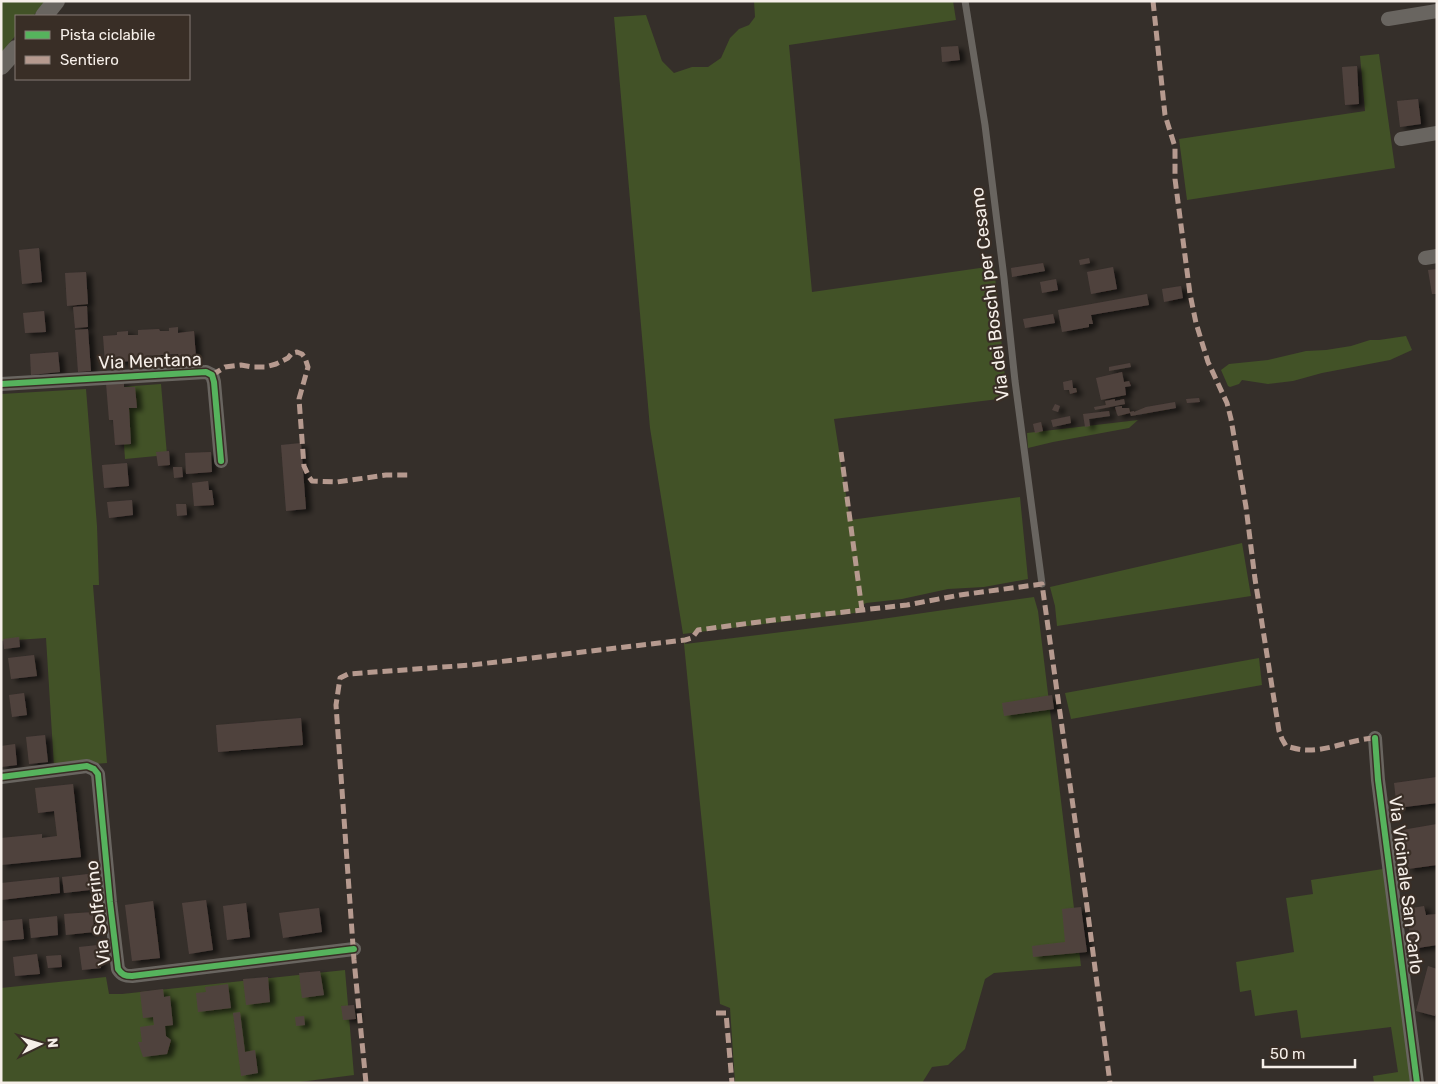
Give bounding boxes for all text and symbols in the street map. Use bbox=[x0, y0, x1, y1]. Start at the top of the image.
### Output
legend bbox=[15, 15, 190, 80]
text: Pista ciclabile bbox=[60, 26, 155, 44]
text: Sentiero bbox=[60, 51, 119, 69]
street label: Via dei Boschi per Cesano bbox=[966, 186, 1014, 402]
street label: Via Mentana bbox=[98, 348, 202, 374]
street label: Via Vicinale San Carlo bbox=[1384, 794, 1428, 976]
street label: Via Solferino bbox=[81, 859, 115, 967]
north arrow bbox=[15, 1019, 65, 1069]
scale bar bbox=[1263, 1036, 1356, 1068]
text: N bbox=[44, 1037, 61, 1049]
text: 50 m bbox=[1270, 1045, 1305, 1063]

